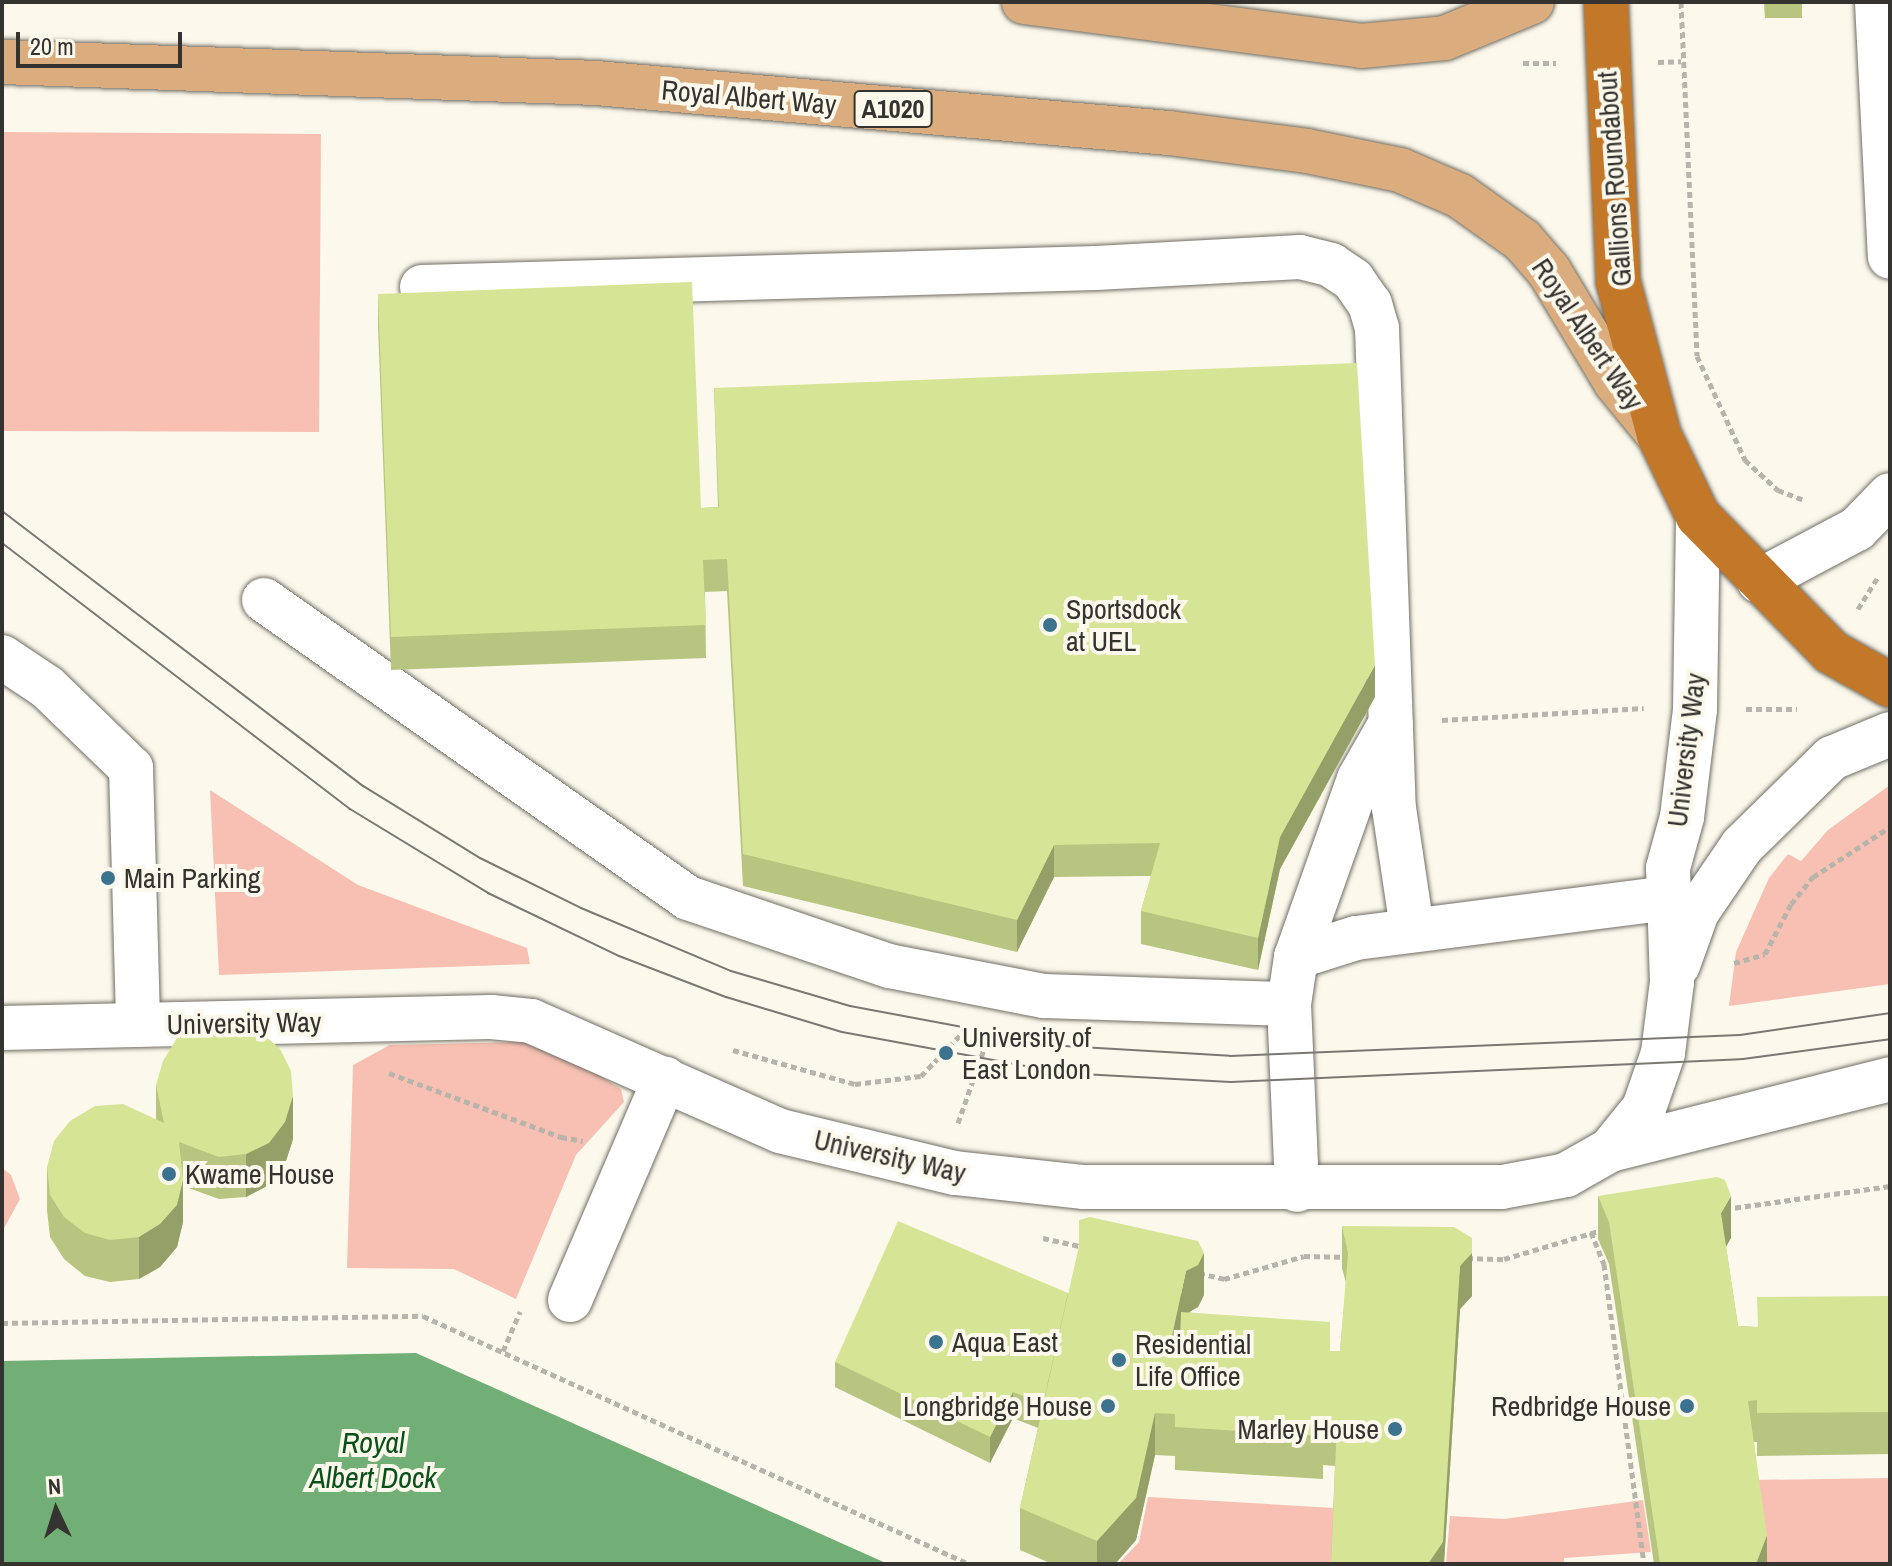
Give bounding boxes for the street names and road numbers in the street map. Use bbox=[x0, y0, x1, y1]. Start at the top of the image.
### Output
street label: Gallions Roundabout bbox=[1590, 70, 1638, 288]
street label: Royal Albert Way bbox=[660, 73, 838, 121]
road number: A1020 bbox=[853, 87, 933, 131]
street label: Royal Albert Way bbox=[1525, 251, 1651, 417]
street label: University Way bbox=[1660, 671, 1712, 829]
street label: University Way bbox=[166, 1005, 322, 1041]
street label: University Way bbox=[811, 1122, 969, 1190]

